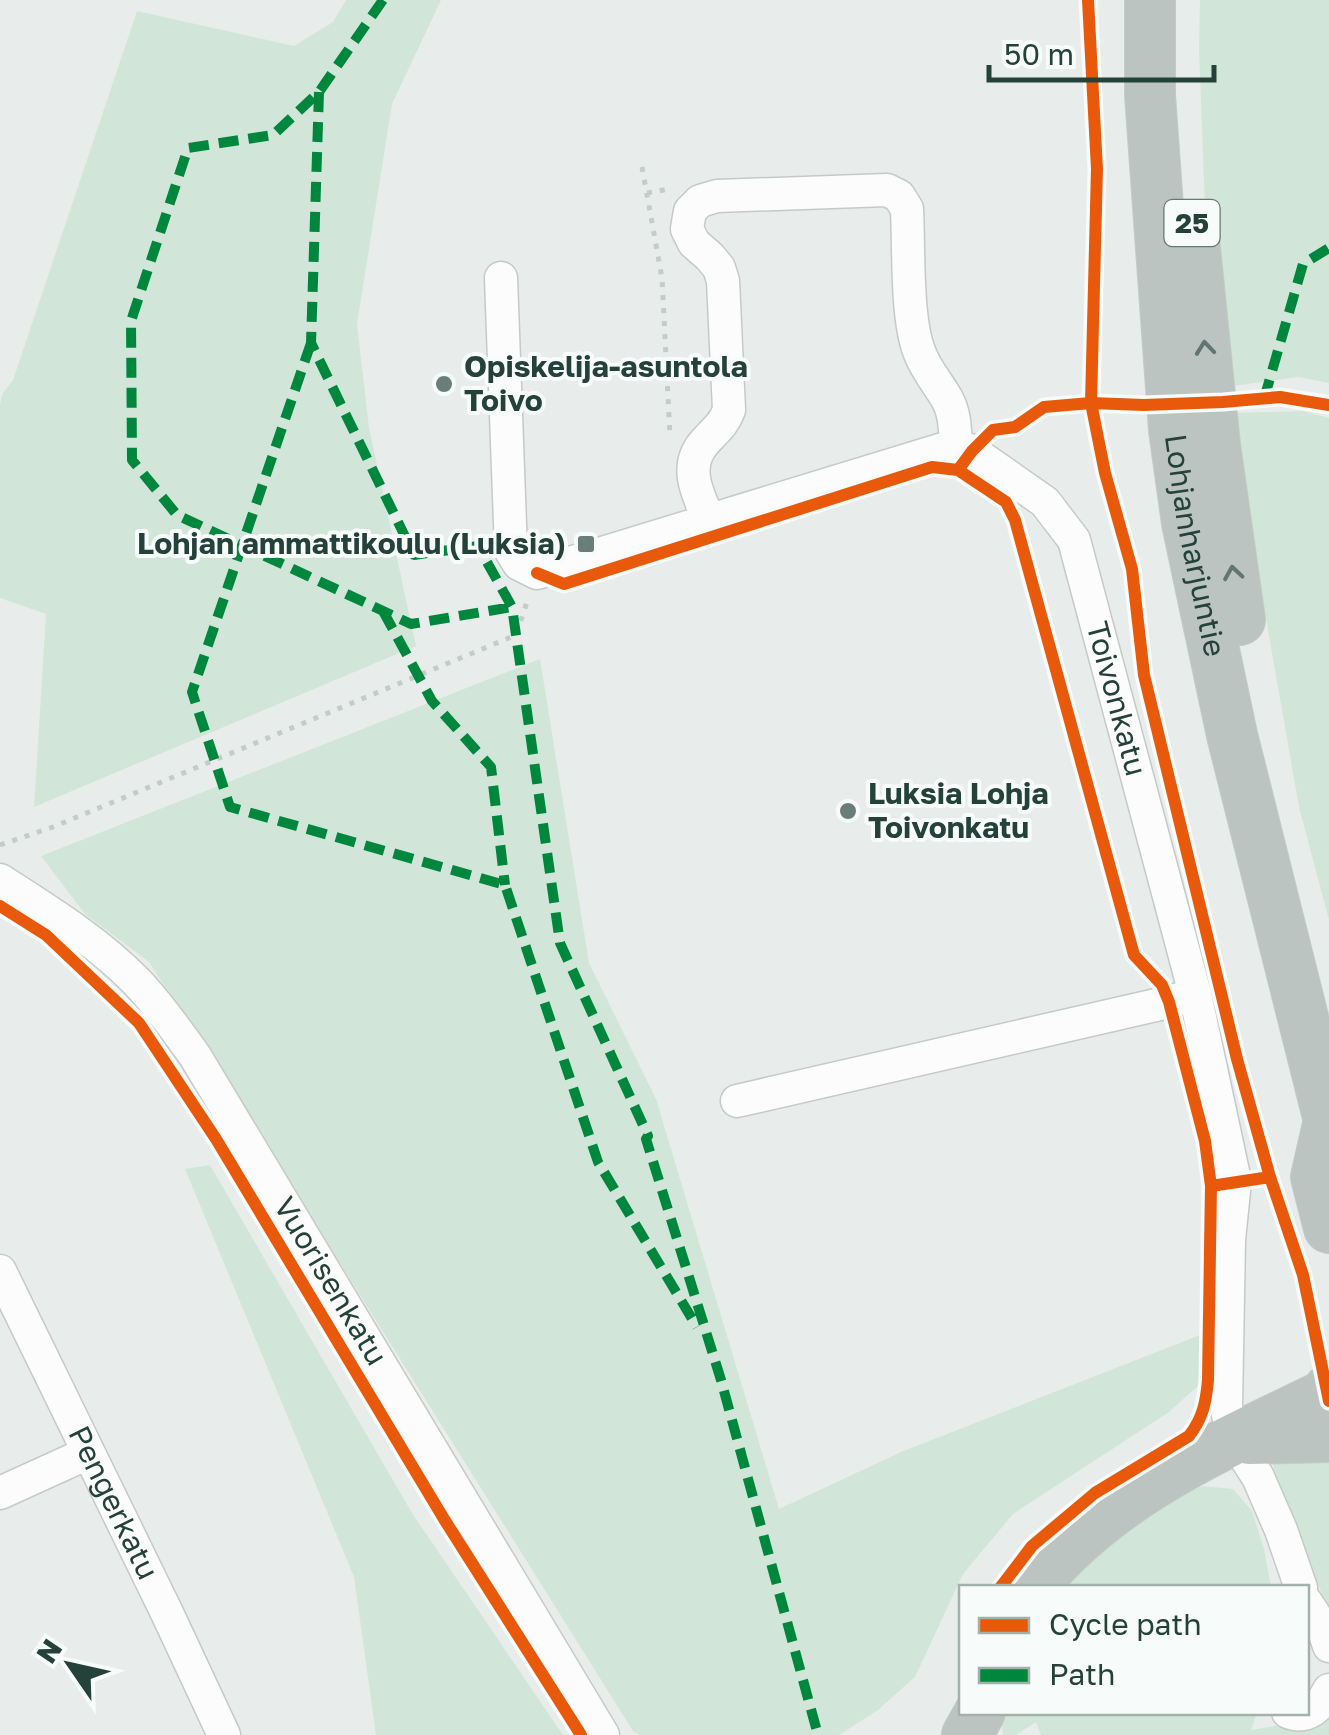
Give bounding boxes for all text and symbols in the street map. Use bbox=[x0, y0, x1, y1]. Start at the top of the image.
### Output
scale bar bbox=[989, 20, 1214, 82]
text: 50 m bbox=[1004, 36, 1074, 72]
road number: 25 bbox=[1164, 200, 1220, 246]
one-way arrow bbox=[1195, 340, 1216, 356]
place label: Opiskelija-asuntola Toivo bbox=[464, 348, 748, 418]
marker: Opiskelija-asuntola Toivo bbox=[433, 373, 455, 395]
street label: Lohjanharjuntie bbox=[1158, 432, 1234, 660]
place label: Lohjan ammattikoulu (Luksia) bbox=[137, 525, 566, 561]
marker: Lohjan ammattikoulu (Luksia) bbox=[575, 533, 597, 555]
one-way arrow bbox=[1223, 565, 1244, 582]
street label: Toivonkatu bbox=[1080, 618, 1155, 780]
place label: Luksia Lohja Toivonkatu bbox=[868, 775, 1049, 845]
marker: Luksia Lohja Toivonkatu bbox=[837, 800, 859, 822]
street label: Vuorisenkatu bbox=[267, 1190, 396, 1371]
street label: Pengerkatu bbox=[61, 1420, 167, 1585]
legend bbox=[959, 1585, 1309, 1715]
text: Cycle path bbox=[1049, 1606, 1202, 1642]
north arrow bbox=[20, 1615, 120, 1715]
text: N bbox=[29, 1633, 68, 1669]
text: Path bbox=[1049, 1656, 1115, 1692]

